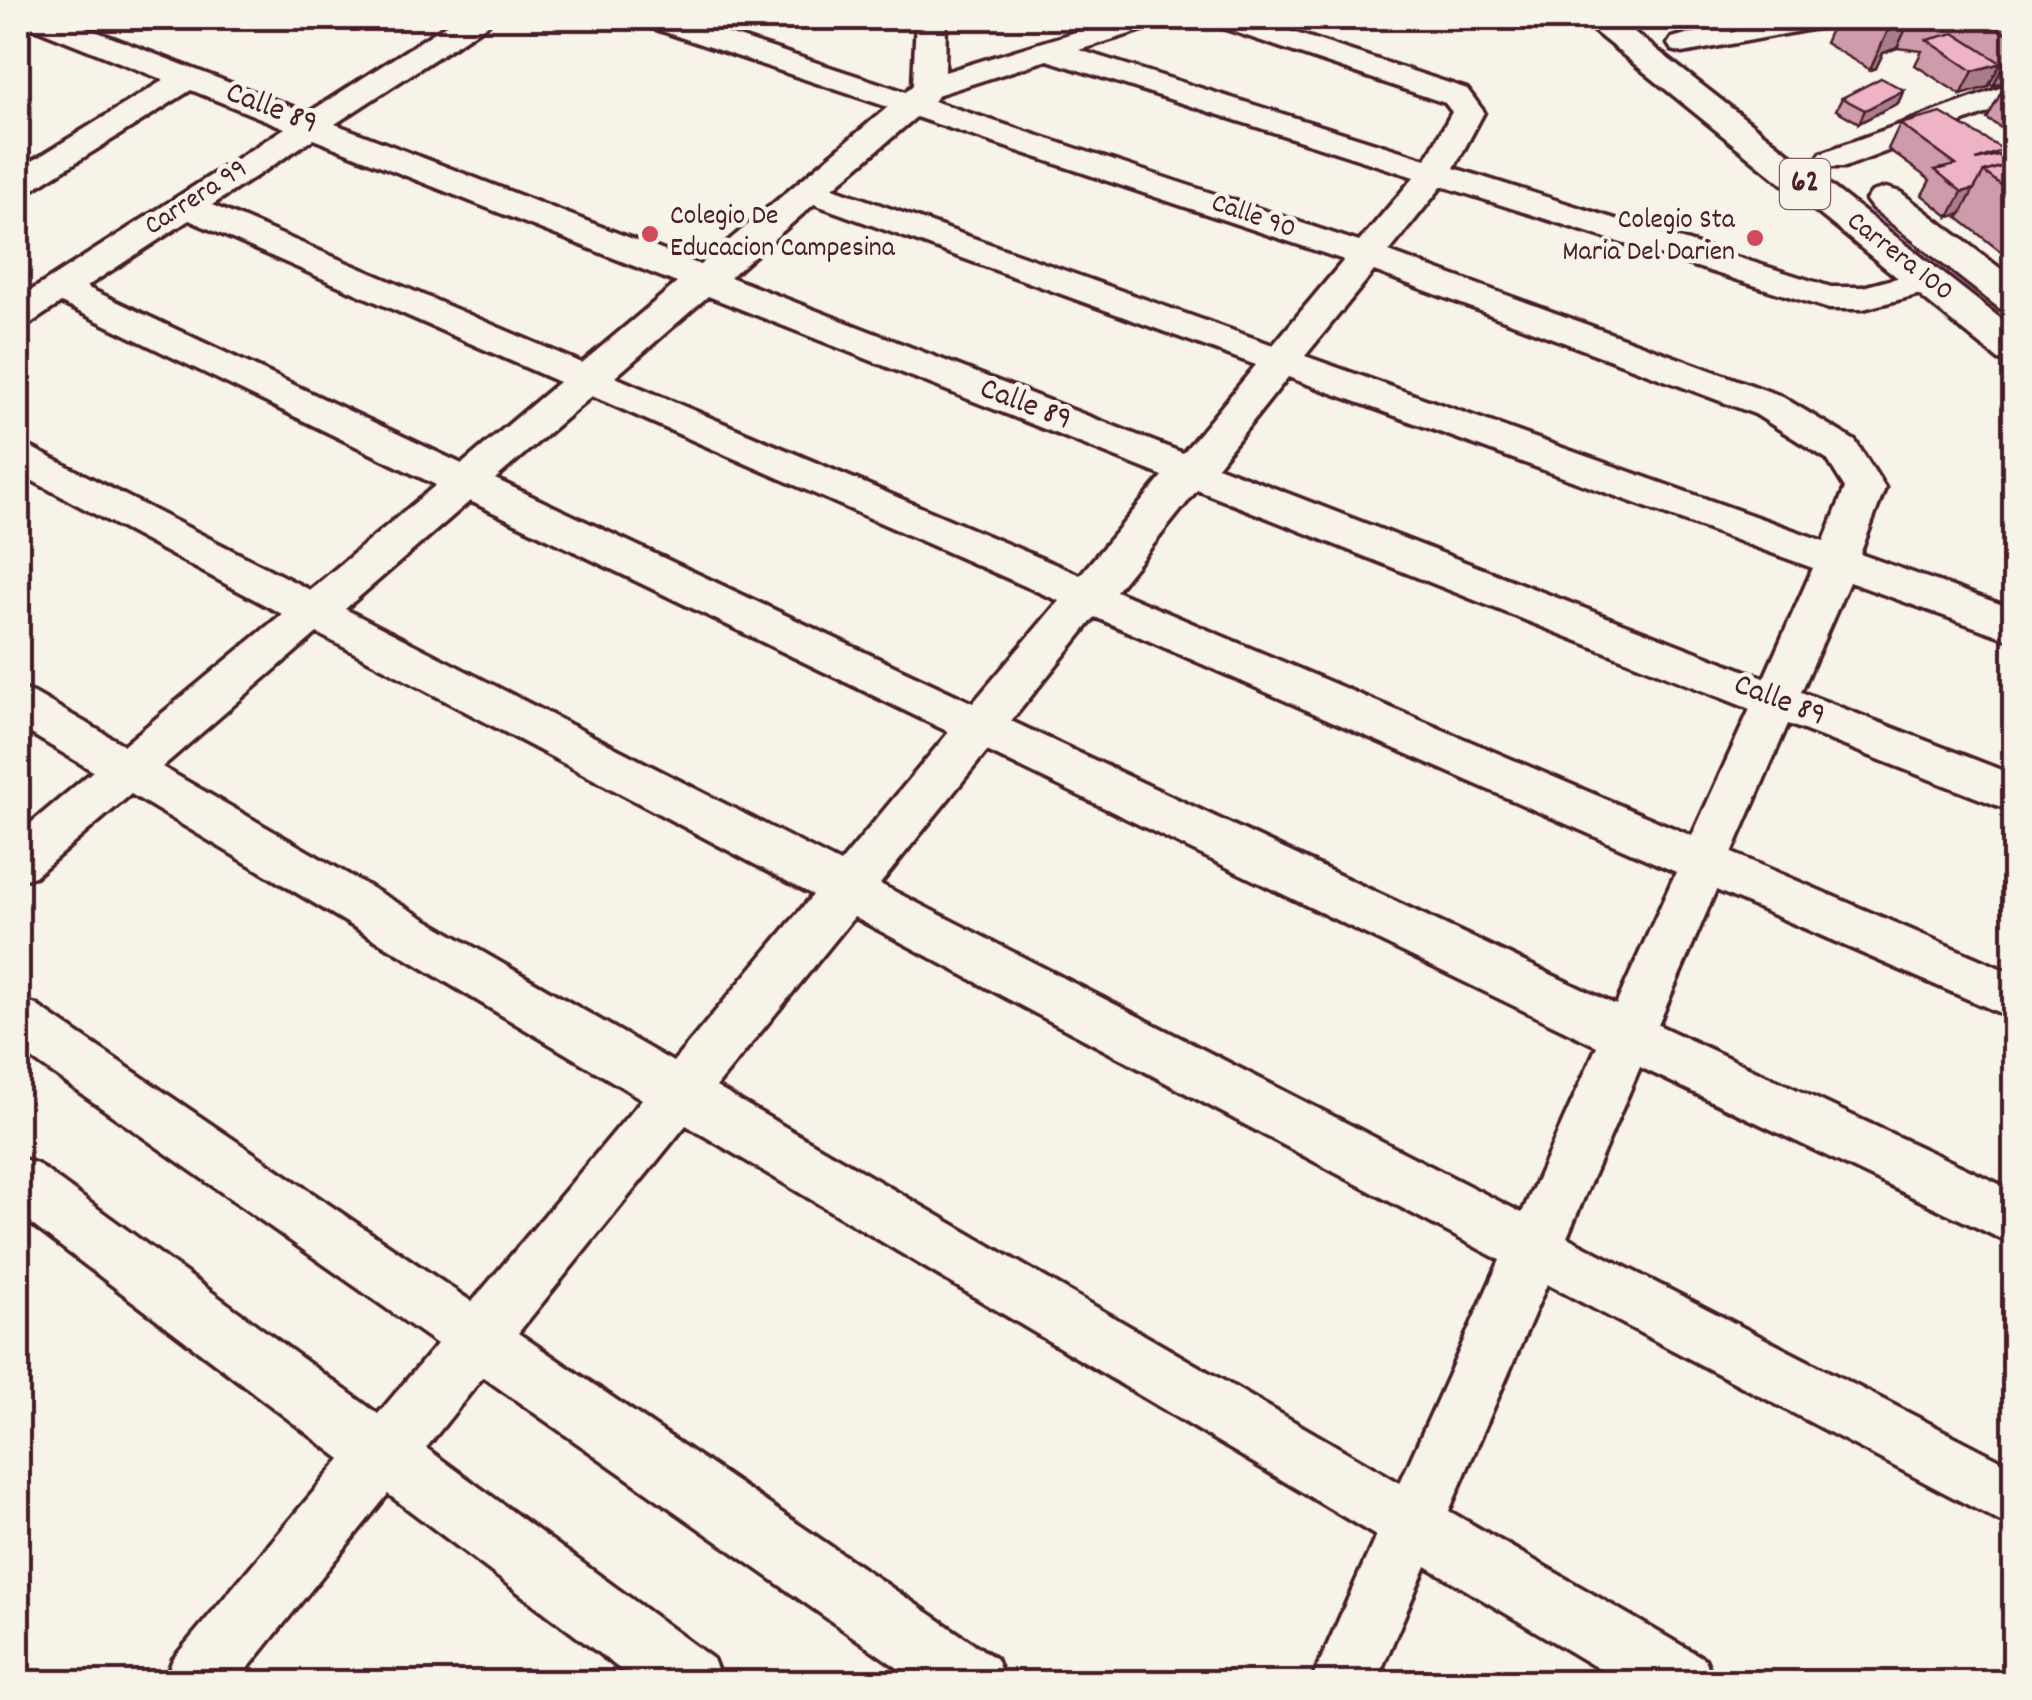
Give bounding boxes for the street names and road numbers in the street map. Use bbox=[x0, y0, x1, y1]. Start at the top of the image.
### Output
street label: Calle 89 bbox=[218, 72, 324, 148]
street label: Carrera 99 bbox=[138, 151, 256, 247]
road number: 62 bbox=[1780, 159, 1830, 209]
street label: Calle 90 bbox=[1205, 185, 1301, 251]
street label: Carrera 100 bbox=[1837, 203, 1961, 313]
street label: Calle 89 bbox=[972, 368, 1078, 444]
street label: Calle 89 bbox=[1726, 664, 1832, 740]

